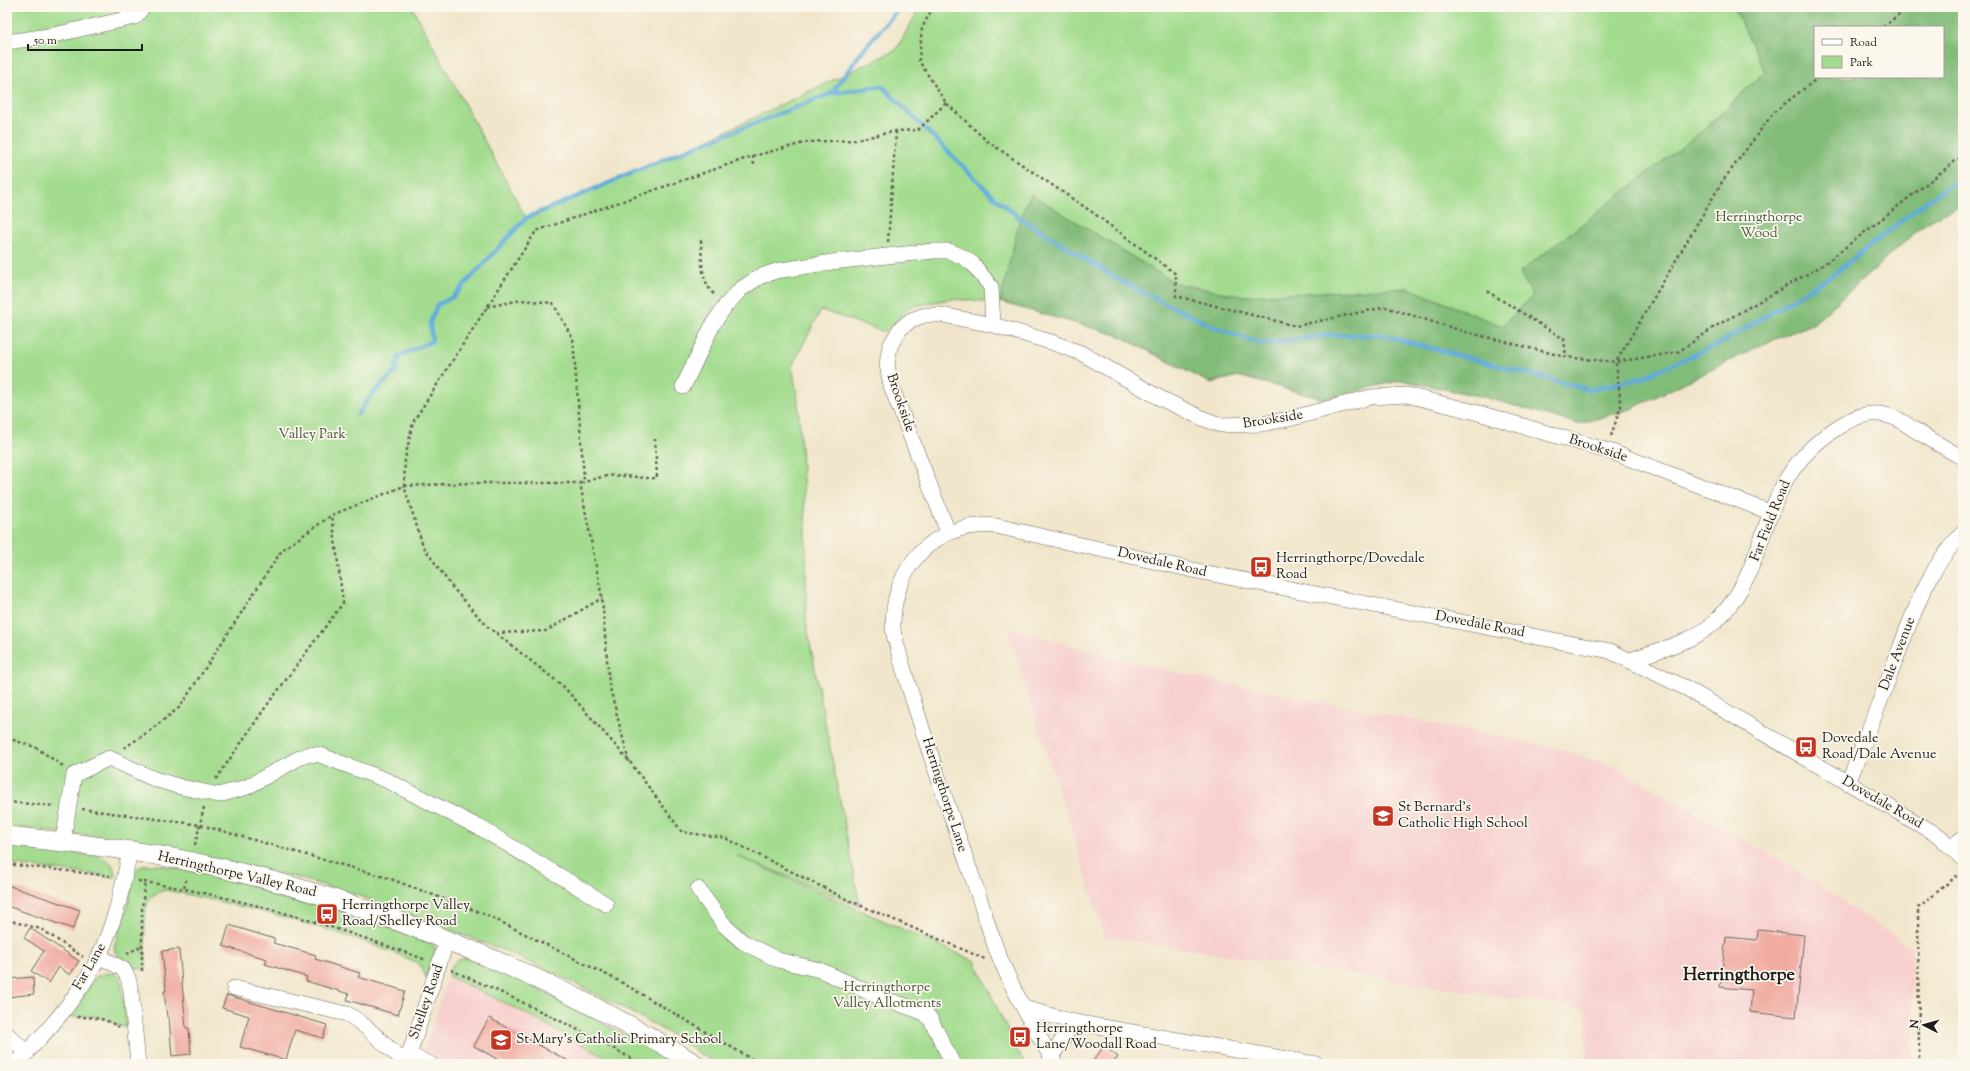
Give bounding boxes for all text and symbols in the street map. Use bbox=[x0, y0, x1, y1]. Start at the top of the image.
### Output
scale bar bbox=[28, 26, 142, 52]
legend bbox=[1814, 26, 1944, 78]
text: 50 m bbox=[33, 32, 57, 50]
text: Road bbox=[1850, 34, 1877, 52]
text: Park bbox=[1850, 54, 1873, 72]
park label: Herringthorpe Wood bbox=[1715, 208, 1803, 244]
street label: Brookside bbox=[881, 371, 919, 435]
street label: Brookside bbox=[1241, 405, 1305, 435]
park label: Valley Park bbox=[278, 425, 346, 445]
street label: Brookside bbox=[1566, 430, 1630, 468]
street label: Far Field Road bbox=[1746, 477, 1796, 565]
street label: Dovedale Road bbox=[1115, 543, 1209, 583]
place label: Herringthorpe/Dovedale Road bbox=[1276, 549, 1425, 585]
bus stop icon: Herringthorpe/Dovedale Road bbox=[1248, 554, 1274, 580]
street label: Dovedale Road bbox=[1433, 607, 1527, 644]
street label: Dale Avenue bbox=[1875, 614, 1921, 694]
place label: Dovedale Road/Dale Avenue bbox=[1822, 729, 1936, 765]
bus stop icon: Dovedale Road/Dale Avenue bbox=[1793, 734, 1819, 760]
street label: Herringthorpe Lane bbox=[916, 735, 972, 855]
street label: Dovedale Road bbox=[1838, 772, 1926, 834]
place label: St Bernard's Catholic High School bbox=[1398, 798, 1528, 834]
school or university icon: St Bernard's Catholic High School bbox=[1370, 803, 1396, 829]
street label: Herringthorpe Valley Road bbox=[156, 847, 318, 903]
place label: Herringthorpe Valley Road/Shelley Road bbox=[342, 896, 470, 932]
bus stop icon: Herringthorpe Valley Road/Shelley Road bbox=[314, 901, 340, 927]
street label: Far Lane bbox=[68, 940, 112, 994]
street label: Shelley Road bbox=[405, 962, 449, 1042]
district label: Herringthorpe bbox=[1683, 963, 1796, 989]
park label: Herringthorpe Valley Allotments bbox=[833, 978, 941, 1014]
north arrow bbox=[1904, 1005, 1944, 1045]
place label: Herringthorpe Lane/Woodall Road bbox=[1036, 1019, 1157, 1055]
text: N bbox=[1907, 1019, 1923, 1030]
bus stop icon: Herringthorpe Lane/Woodall Road bbox=[1007, 1024, 1033, 1050]
school or university icon: St Mary's Catholic Primary School bbox=[488, 1027, 514, 1053]
place label: St Mary's Catholic Primary School bbox=[516, 1030, 722, 1050]

